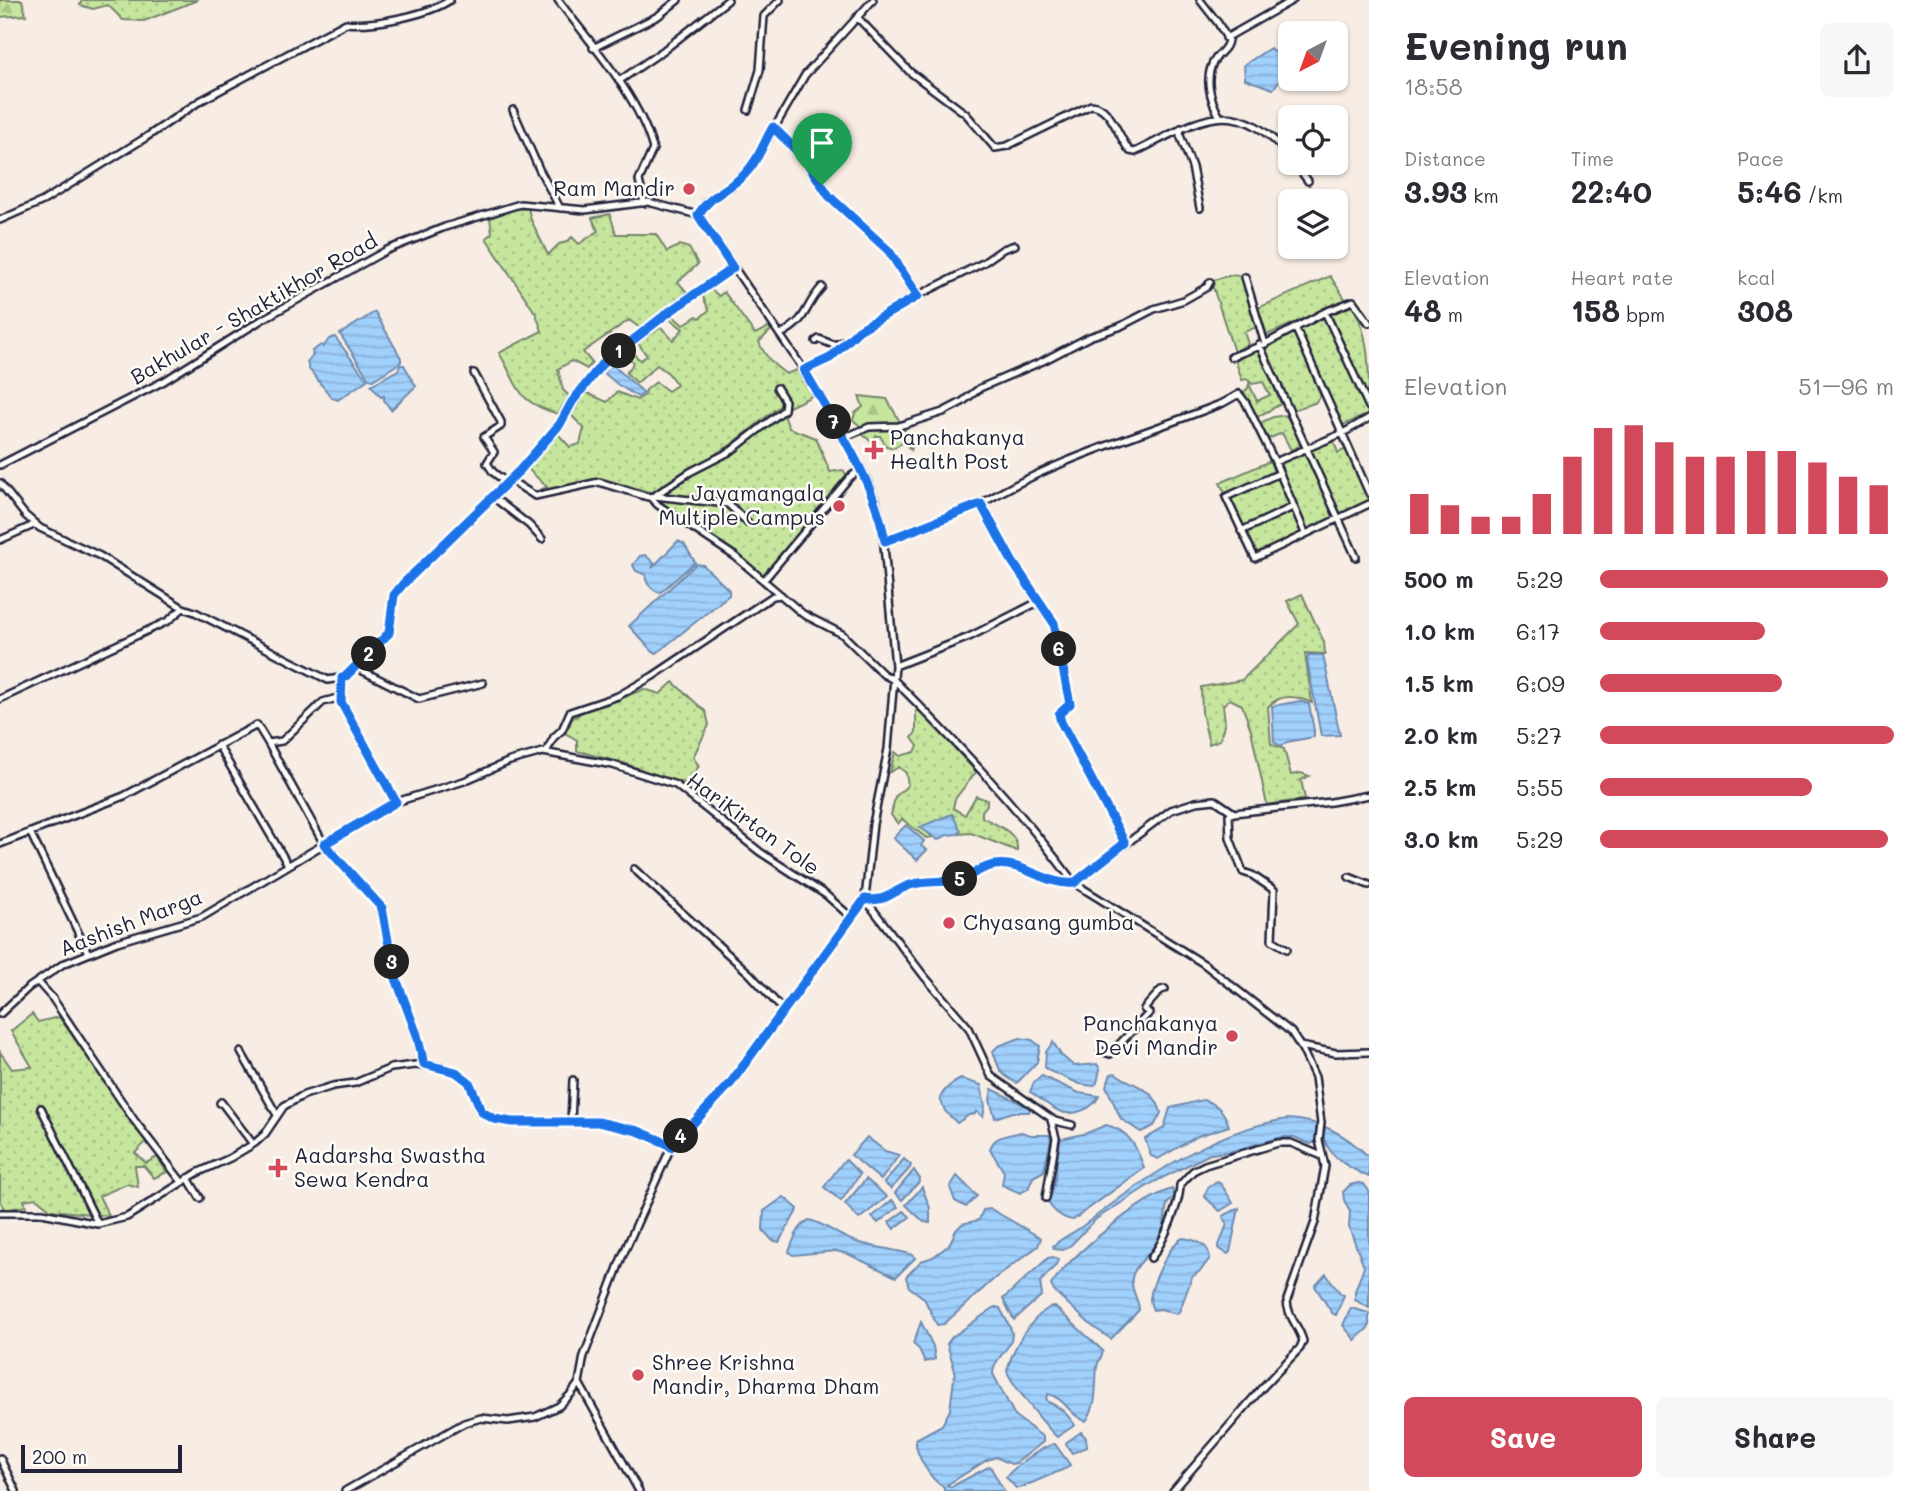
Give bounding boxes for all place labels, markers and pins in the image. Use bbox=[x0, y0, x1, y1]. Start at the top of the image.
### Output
pin bbox=[792, 113, 852, 185]
place label: Ram Mandir bbox=[553, 174, 675, 201]
marker: Ram Mandir bbox=[681, 181, 697, 197]
pin: 1 bbox=[602, 334, 636, 368]
pin: 7 bbox=[816, 404, 852, 440]
place label: Panchakanya Health Post bbox=[890, 423, 1025, 474]
marker: Panchakanya Health Post bbox=[864, 440, 884, 460]
place label: Jayamangala Multiple Campus bbox=[658, 479, 825, 530]
marker: Jayamangala Multiple Campus bbox=[831, 498, 847, 514]
pin: 6 bbox=[1042, 632, 1076, 666]
pin: 2 bbox=[352, 636, 386, 672]
pin: 5 bbox=[942, 862, 978, 896]
place label: Chyasang gumba bbox=[963, 908, 1135, 935]
marker: Chyasang gumba bbox=[941, 915, 957, 931]
pin: 3 bbox=[374, 944, 410, 979]
place label: Panchakanya Devi Mandir bbox=[1083, 1009, 1218, 1060]
marker: Panchakanya Devi Mandir bbox=[1224, 1028, 1240, 1044]
pin: 4 bbox=[664, 1118, 698, 1154]
place label: Aadarsha Swastha Sewa Kendra bbox=[294, 1141, 486, 1192]
marker: Aadarsha Swastha Sewa Kendra bbox=[268, 1158, 288, 1178]
place label: Shree Krishna Mandir, Dharma Dham bbox=[652, 1348, 879, 1399]
marker: Shree Krishna Mandir, Dharma Dham bbox=[630, 1367, 646, 1383]

